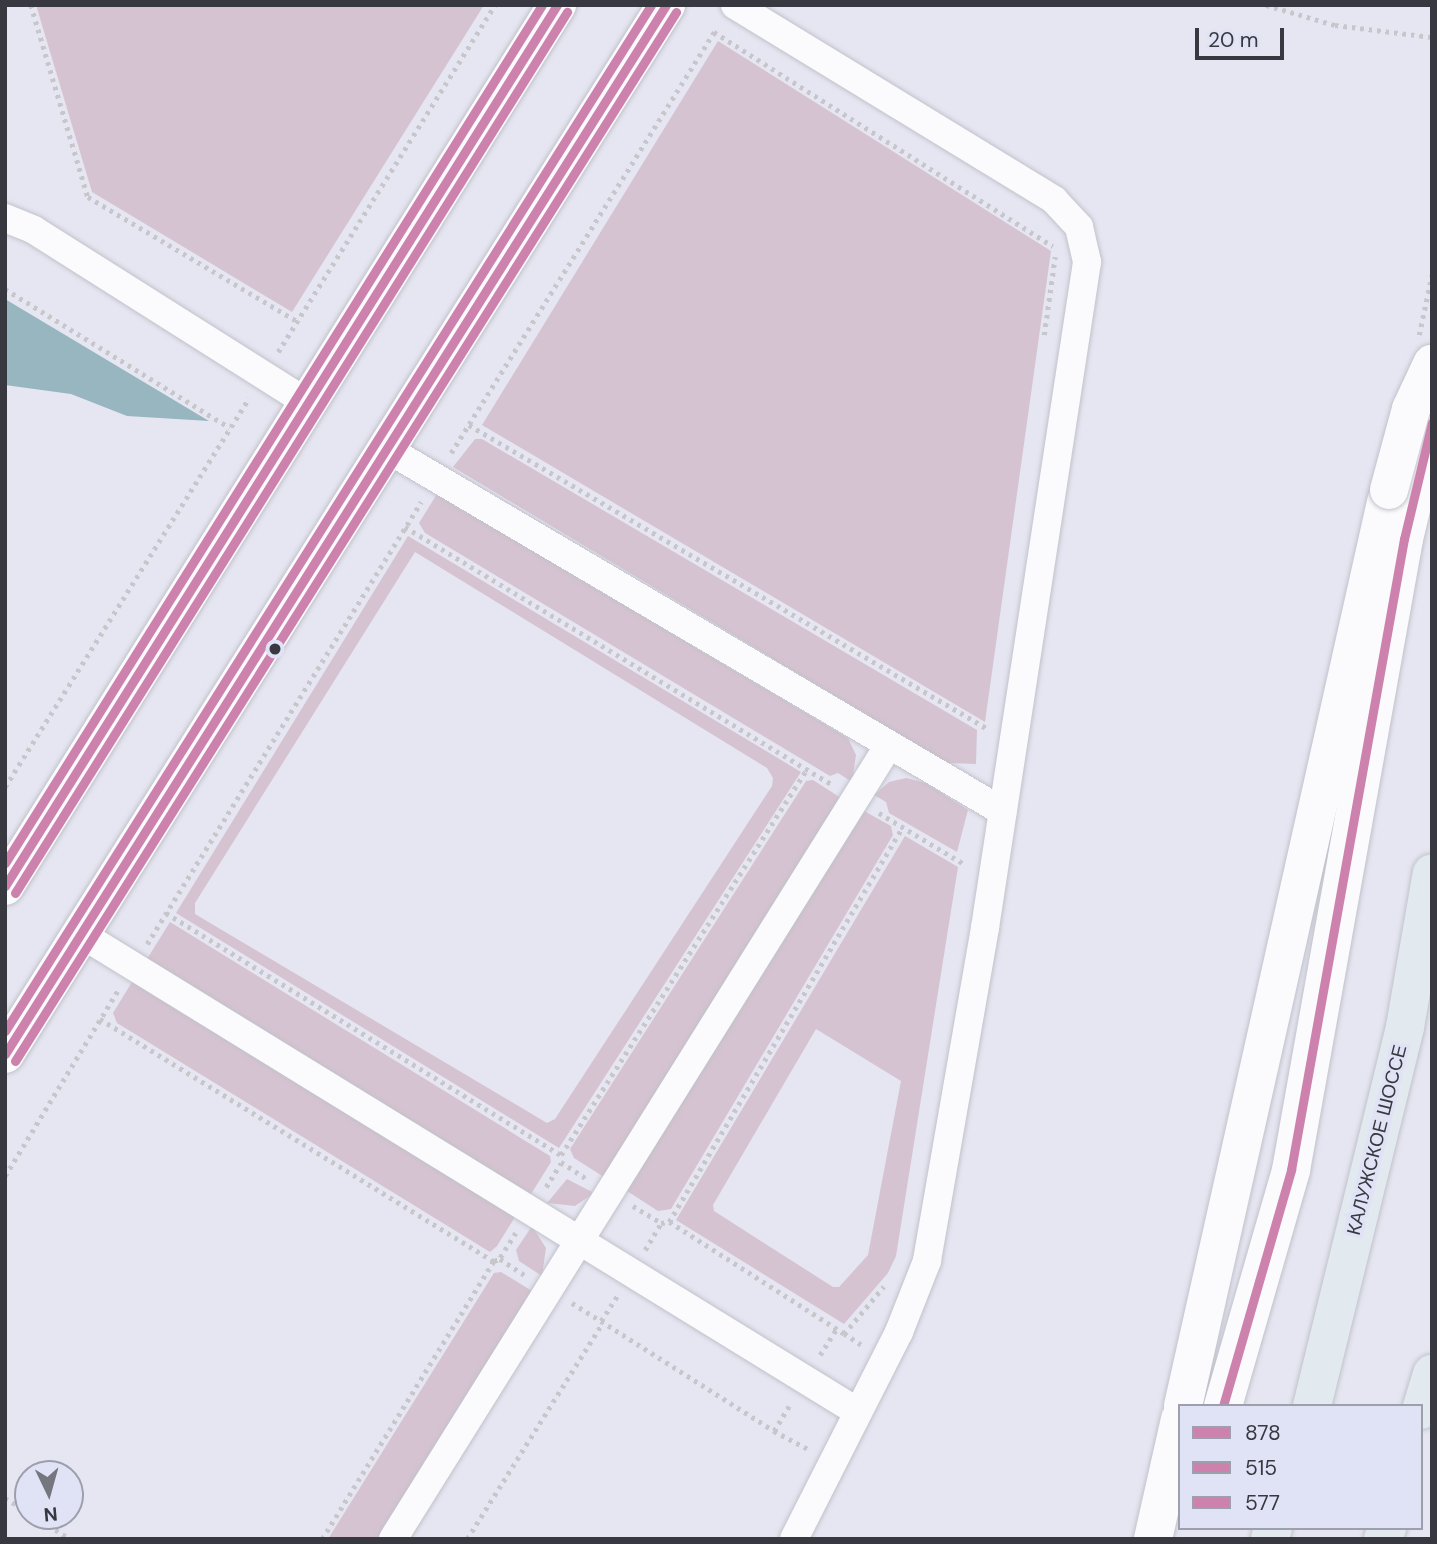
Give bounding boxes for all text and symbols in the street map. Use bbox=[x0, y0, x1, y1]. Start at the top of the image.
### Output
scale bar bbox=[1199, 14, 1288, 58]
text: 20 m bbox=[1208, 26, 1259, 54]
unlabelled marker bbox=[268, 642, 282, 656]
street label: КАЛУЖСКОЕ ШОССЕ bbox=[1342, 1042, 1412, 1238]
legend bbox=[1178, 1404, 1423, 1530]
text: 878 bbox=[1245, 1419, 1281, 1447]
text: 515 bbox=[1245, 1454, 1277, 1482]
north arrow bbox=[14, 1460, 84, 1530]
text: 577 bbox=[1245, 1489, 1280, 1517]
text: N bbox=[43, 1501, 59, 1527]

